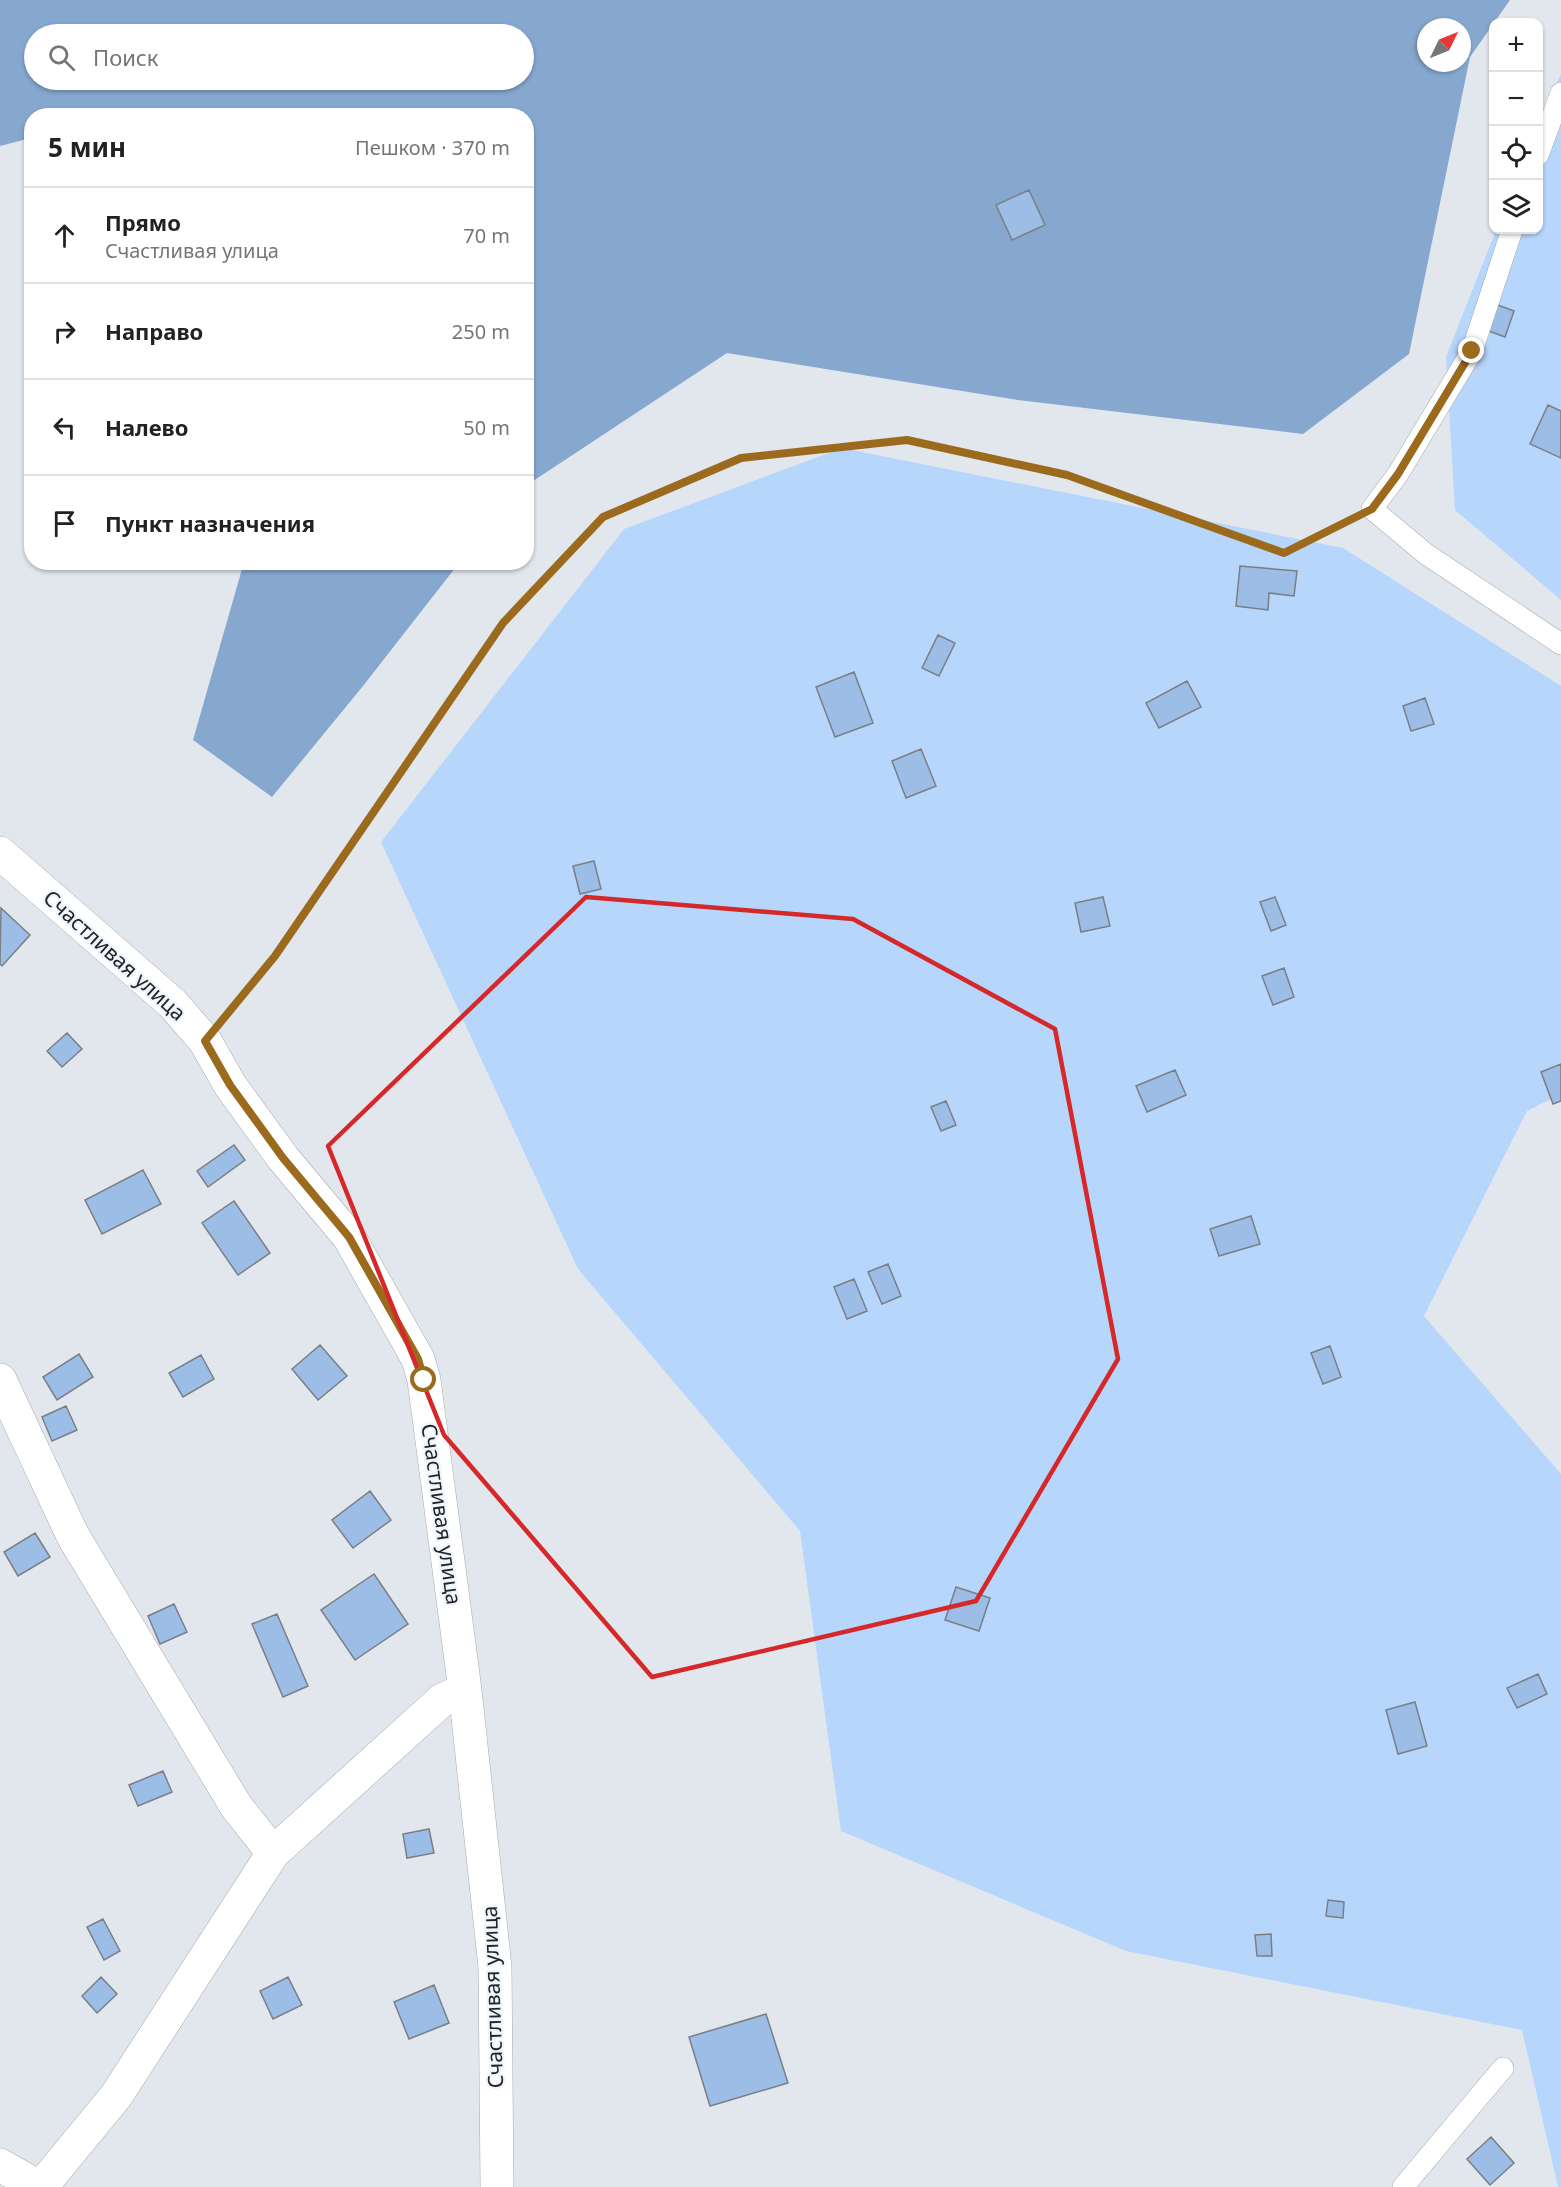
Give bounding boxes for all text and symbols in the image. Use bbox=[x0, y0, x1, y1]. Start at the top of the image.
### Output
north arrow bbox=[1417, 18, 1471, 72]
map controls bbox=[1489, 18, 1543, 234]
button: + bbox=[1489, 18, 1543, 72]
search box bbox=[24, 24, 534, 90]
icon: search bbox=[45, 41, 78, 74]
text: Поиск bbox=[93, 42, 158, 72]
button: − bbox=[1489, 72, 1543, 126]
button: locate bbox=[1489, 126, 1543, 180]
text: 5 мин bbox=[48, 129, 126, 165]
text: Пешком · 370 m bbox=[355, 134, 510, 161]
button: layers bbox=[1489, 180, 1543, 234]
text: Прямо bbox=[105, 207, 181, 237]
icon: ahead bbox=[48, 219, 81, 252]
text: 70 m bbox=[463, 222, 510, 249]
text: Счастливая улица bbox=[105, 237, 279, 264]
icon: right bbox=[48, 315, 81, 348]
text: Направо bbox=[105, 316, 203, 346]
text: 250 m bbox=[452, 318, 510, 345]
route end bbox=[1458, 337, 1484, 363]
icon: left bbox=[48, 411, 81, 444]
text: Налево bbox=[105, 412, 188, 442]
text: 50 m bbox=[463, 414, 510, 441]
icon: arrive bbox=[48, 507, 81, 540]
text: Пункт назначения bbox=[105, 508, 315, 538]
street label: Счастливая улица bbox=[38, 884, 192, 1026]
route start bbox=[410, 1366, 436, 1392]
street label: Счастливая улица bbox=[415, 1422, 469, 1606]
street label: Счастливая улица bbox=[475, 1905, 509, 2089]

